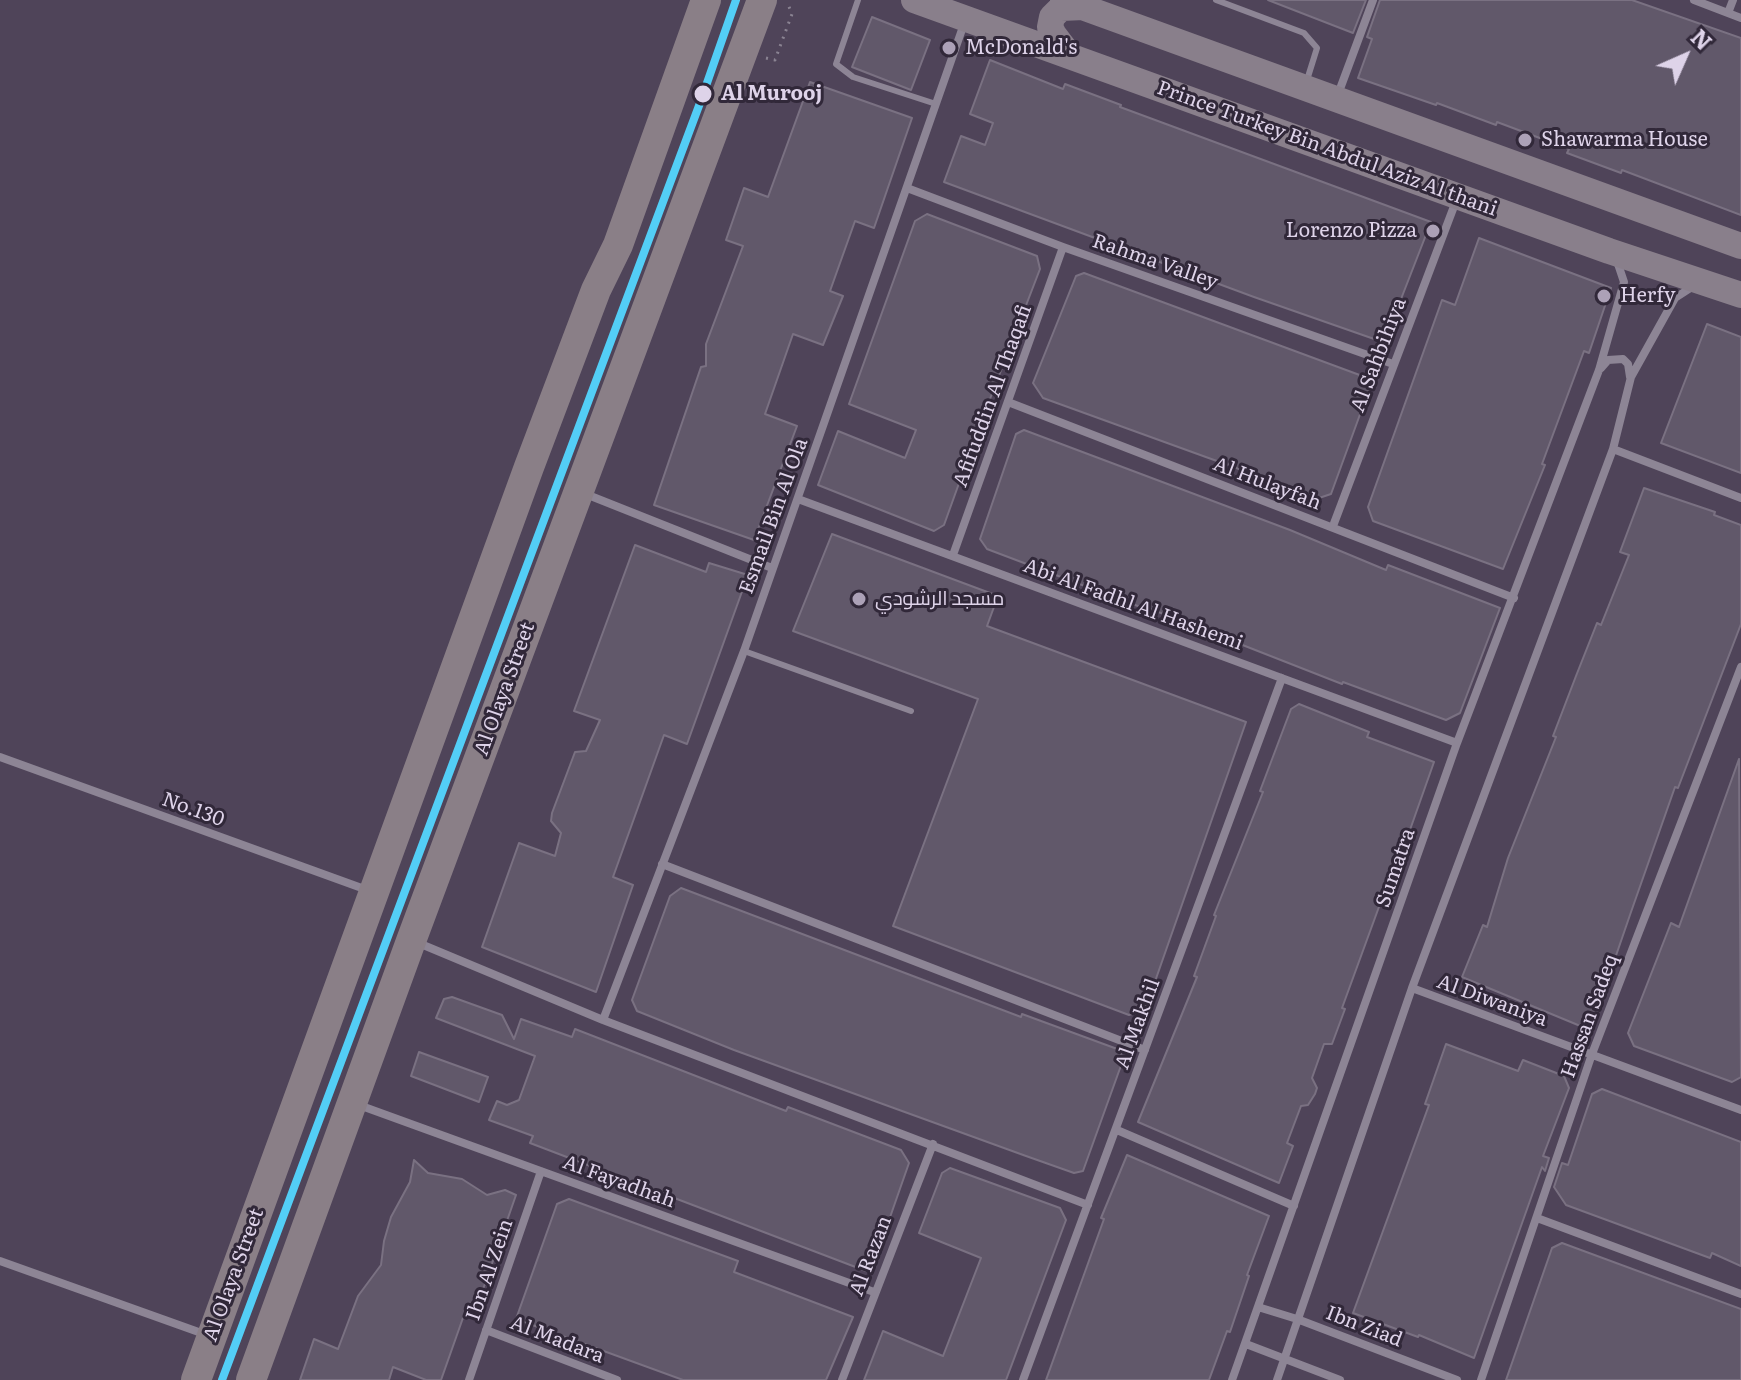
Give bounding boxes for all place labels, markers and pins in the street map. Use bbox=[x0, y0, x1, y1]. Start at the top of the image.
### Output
place label: McDonald's bbox=[965, 36, 1077, 60]
marker: McDonald's bbox=[940, 39, 958, 57]
place label: Al Murooj bbox=[721, 82, 822, 106]
marker: Al Murooj bbox=[692, 83, 714, 105]
place label: Shawarma House bbox=[1541, 128, 1708, 152]
marker: Shawarma House bbox=[1516, 131, 1534, 149]
place label: Lorenzo Pizza bbox=[1286, 219, 1417, 243]
marker: Lorenzo Pizza bbox=[1424, 222, 1442, 240]
place label: Herfy bbox=[1620, 284, 1675, 308]
marker: Herfy bbox=[1595, 287, 1613, 305]
place label: مسجد الرشودي bbox=[875, 587, 1004, 611]
marker: مسجد الرشودي bbox=[850, 590, 868, 608]

